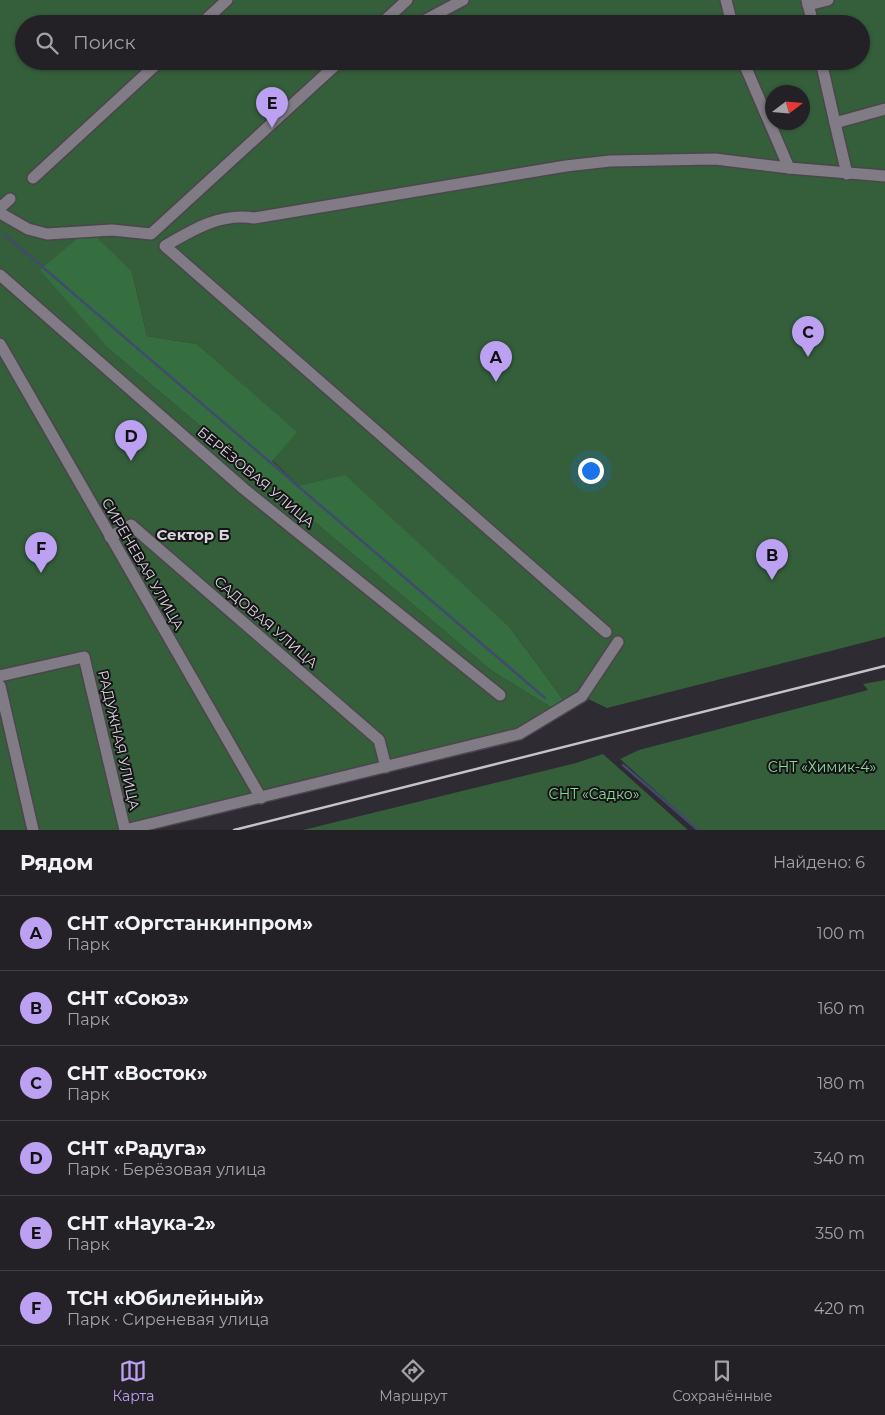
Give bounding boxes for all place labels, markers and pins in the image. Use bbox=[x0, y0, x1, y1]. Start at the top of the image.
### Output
pin: E bbox=[256, 87, 288, 128]
pin: C bbox=[792, 316, 824, 357]
pin: A bbox=[480, 341, 512, 382]
pin: D bbox=[115, 420, 147, 461]
pin: F bbox=[25, 532, 57, 573]
pin: B bbox=[756, 539, 788, 580]

